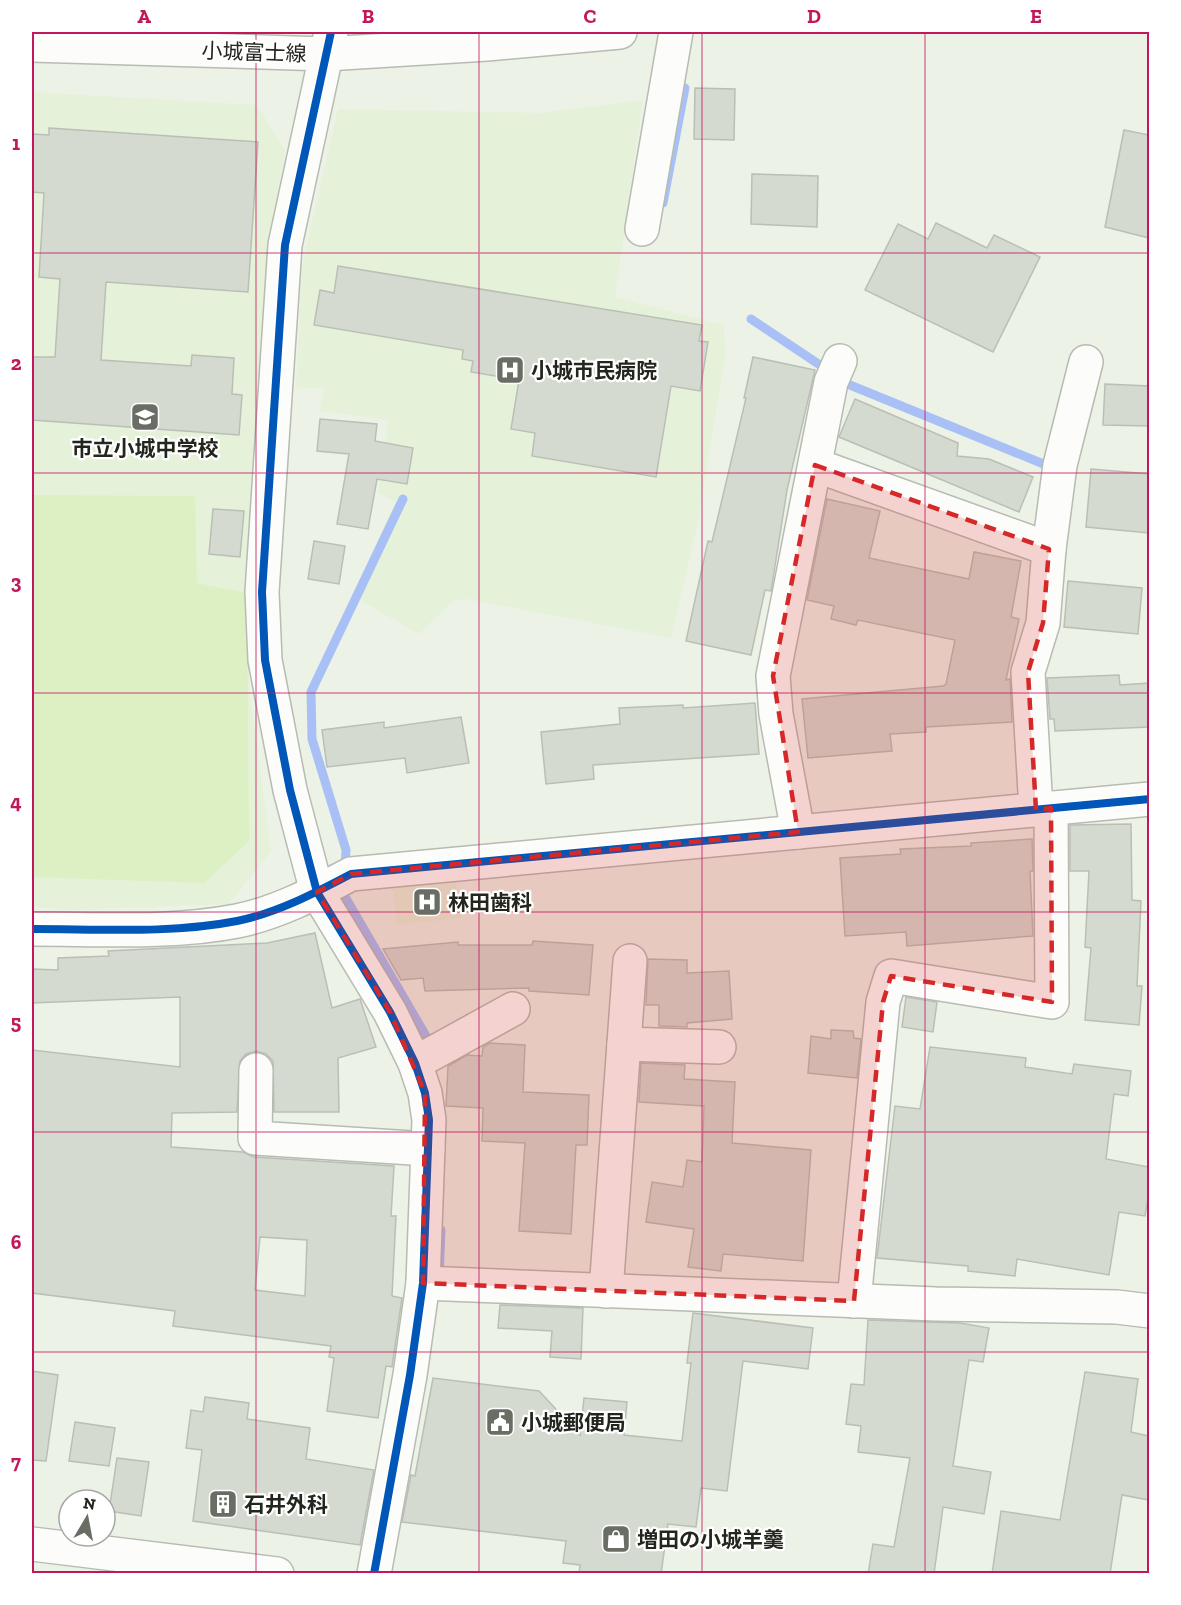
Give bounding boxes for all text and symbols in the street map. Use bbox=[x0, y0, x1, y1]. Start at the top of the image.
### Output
text: A bbox=[137, 4, 151, 28]
text: B bbox=[362, 4, 374, 28]
text: C bbox=[584, 4, 597, 28]
text: D bbox=[807, 4, 821, 28]
text: E bbox=[1030, 4, 1042, 28]
street label: 小城富士線 bbox=[201, 38, 307, 66]
text: 1 bbox=[12, 131, 20, 155]
text: 2 bbox=[11, 351, 22, 375]
hospital icon: 小城市民病院 bbox=[494, 354, 526, 386]
place label: 小城市民病院 bbox=[531, 358, 657, 383]
school or university icon: 市立小城中学校 bbox=[129, 401, 161, 433]
place label: 市立小城中学校 bbox=[72, 436, 219, 461]
text: 3 bbox=[11, 570, 22, 594]
text: 4 bbox=[10, 790, 22, 814]
hospital icon: 林田歯科 bbox=[411, 886, 443, 918]
place label: 林田歯科 bbox=[448, 890, 532, 915]
text: 5 bbox=[11, 1010, 21, 1034]
text: 6 bbox=[11, 1230, 22, 1254]
public building icon: 小城郵便局 bbox=[484, 1406, 516, 1438]
place label: 小城郵便局 bbox=[521, 1410, 626, 1435]
text: 7 bbox=[11, 1450, 21, 1474]
north arrow bbox=[57, 1488, 117, 1548]
building icon: 石井外科 bbox=[207, 1488, 239, 1520]
place label: 石井外科 bbox=[244, 1492, 328, 1517]
text: N bbox=[82, 1493, 97, 1514]
shop icon: 増田の小城羊羹 bbox=[600, 1523, 632, 1555]
place label: 増田の小城羊羹 bbox=[637, 1527, 784, 1552]

